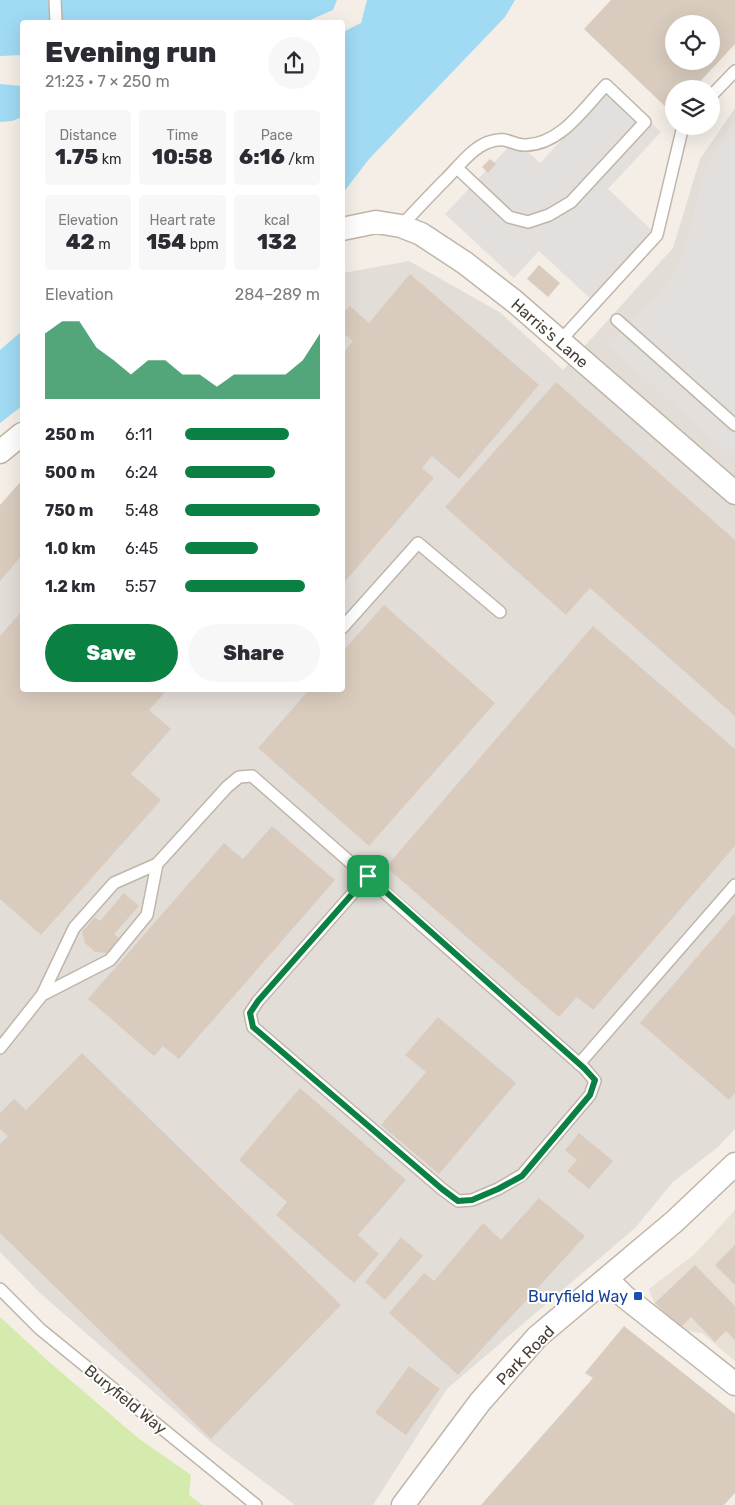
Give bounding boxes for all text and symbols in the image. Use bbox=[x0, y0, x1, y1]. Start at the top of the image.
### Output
map controls bbox=[665, 15, 720, 135]
button: locate bbox=[665, 15, 720, 70]
text: Evening run bbox=[45, 36, 216, 69]
button: share bbox=[268, 37, 320, 89]
text: 21:23 · 7 × 250 m bbox=[45, 72, 170, 91]
button: layers bbox=[665, 80, 720, 135]
text: Distance bbox=[59, 127, 117, 144]
text: Time bbox=[167, 127, 198, 144]
text: Pace bbox=[261, 127, 293, 144]
text: 1.75 bbox=[55, 144, 98, 169]
text: 10:58 bbox=[152, 144, 213, 169]
text: 6:16 bbox=[239, 144, 285, 169]
text: km bbox=[98, 151, 121, 168]
text: /km bbox=[285, 151, 315, 168]
text: Elevation bbox=[58, 212, 118, 229]
text: Heart rate bbox=[150, 212, 215, 229]
text: kcal bbox=[264, 212, 290, 229]
text: 42 bbox=[66, 229, 95, 254]
text: 154 bbox=[146, 229, 186, 254]
text: 132 bbox=[257, 229, 297, 254]
text: m bbox=[95, 236, 111, 253]
text: bpm bbox=[186, 236, 219, 253]
text: Elevation bbox=[45, 285, 114, 304]
text: 284–289 m bbox=[235, 285, 320, 304]
street label: Harris's Lane bbox=[507, 295, 592, 372]
text: 250 m bbox=[45, 425, 95, 444]
text: 6:11 bbox=[125, 425, 152, 444]
text: 500 m bbox=[45, 463, 95, 482]
text: 6:24 bbox=[125, 463, 158, 482]
text: 750 m bbox=[45, 501, 93, 520]
text: 5:48 bbox=[125, 501, 159, 520]
text: 1.0 km bbox=[45, 539, 96, 558]
text: 6:45 bbox=[125, 539, 158, 558]
text: 1.2 km bbox=[45, 577, 95, 596]
text: 5:57 bbox=[125, 577, 156, 596]
button: Save bbox=[45, 624, 178, 682]
button: Share bbox=[188, 624, 320, 682]
pin bbox=[347, 855, 389, 897]
icon: arrive bbox=[354, 862, 382, 890]
place label: Buryfield Way bbox=[528, 1287, 628, 1306]
marker: Buryfield Way bbox=[632, 1290, 644, 1302]
street label: Park Road bbox=[492, 1322, 558, 1389]
street label: Buryfield Way bbox=[81, 1361, 171, 1438]

